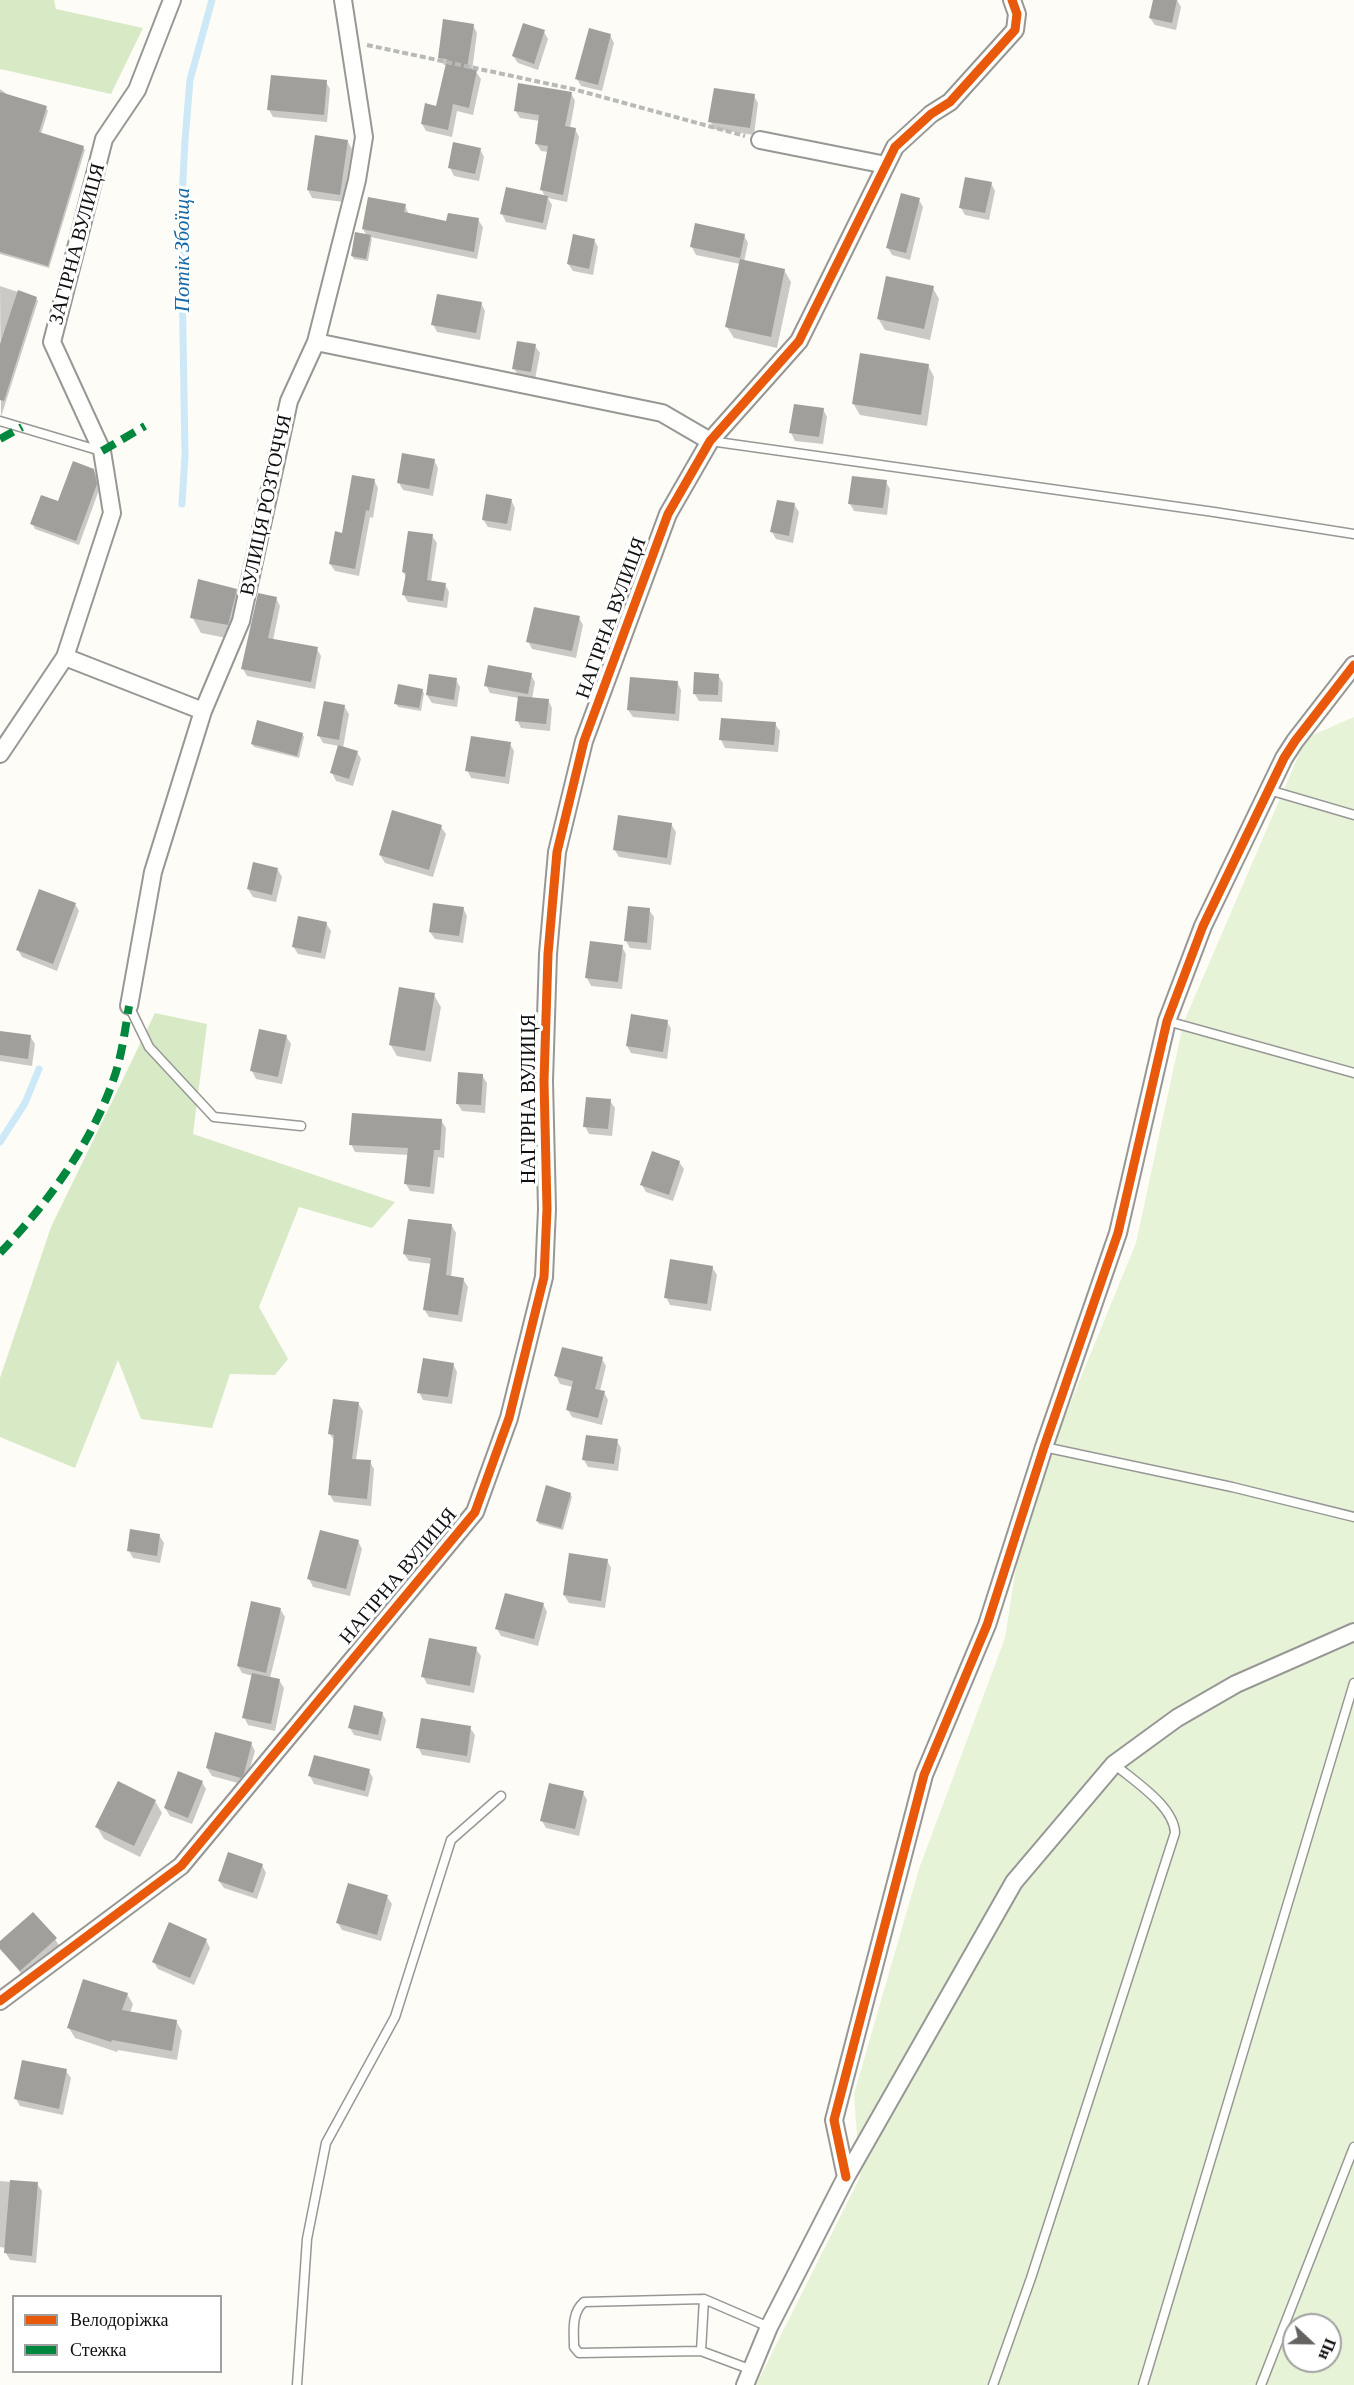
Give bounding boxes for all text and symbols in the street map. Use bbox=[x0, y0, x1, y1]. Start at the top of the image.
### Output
street label: ЗАГІРНА ВУЛИЦЯ bbox=[44, 161, 110, 327]
water label: Потік Збоїща bbox=[170, 188, 196, 312]
street label: ВУЛИЦЯ РОЗТОЧЧЯ bbox=[235, 412, 297, 598]
street label: НАГІРНА ВУЛИЦЯ bbox=[571, 534, 651, 702]
street label: НАГІРНА ВУЛИЦЯ bbox=[517, 1014, 541, 1184]
street label: НАГІРНА ВУЛИЦЯ bbox=[334, 1503, 462, 1649]
legend bbox=[12, 2295, 222, 2373]
text: Велодоріжка bbox=[70, 2310, 169, 2330]
north arrow bbox=[1282, 2313, 1342, 2373]
text: Пн bbox=[1315, 2336, 1339, 2362]
text: Стежка bbox=[70, 2340, 127, 2360]

